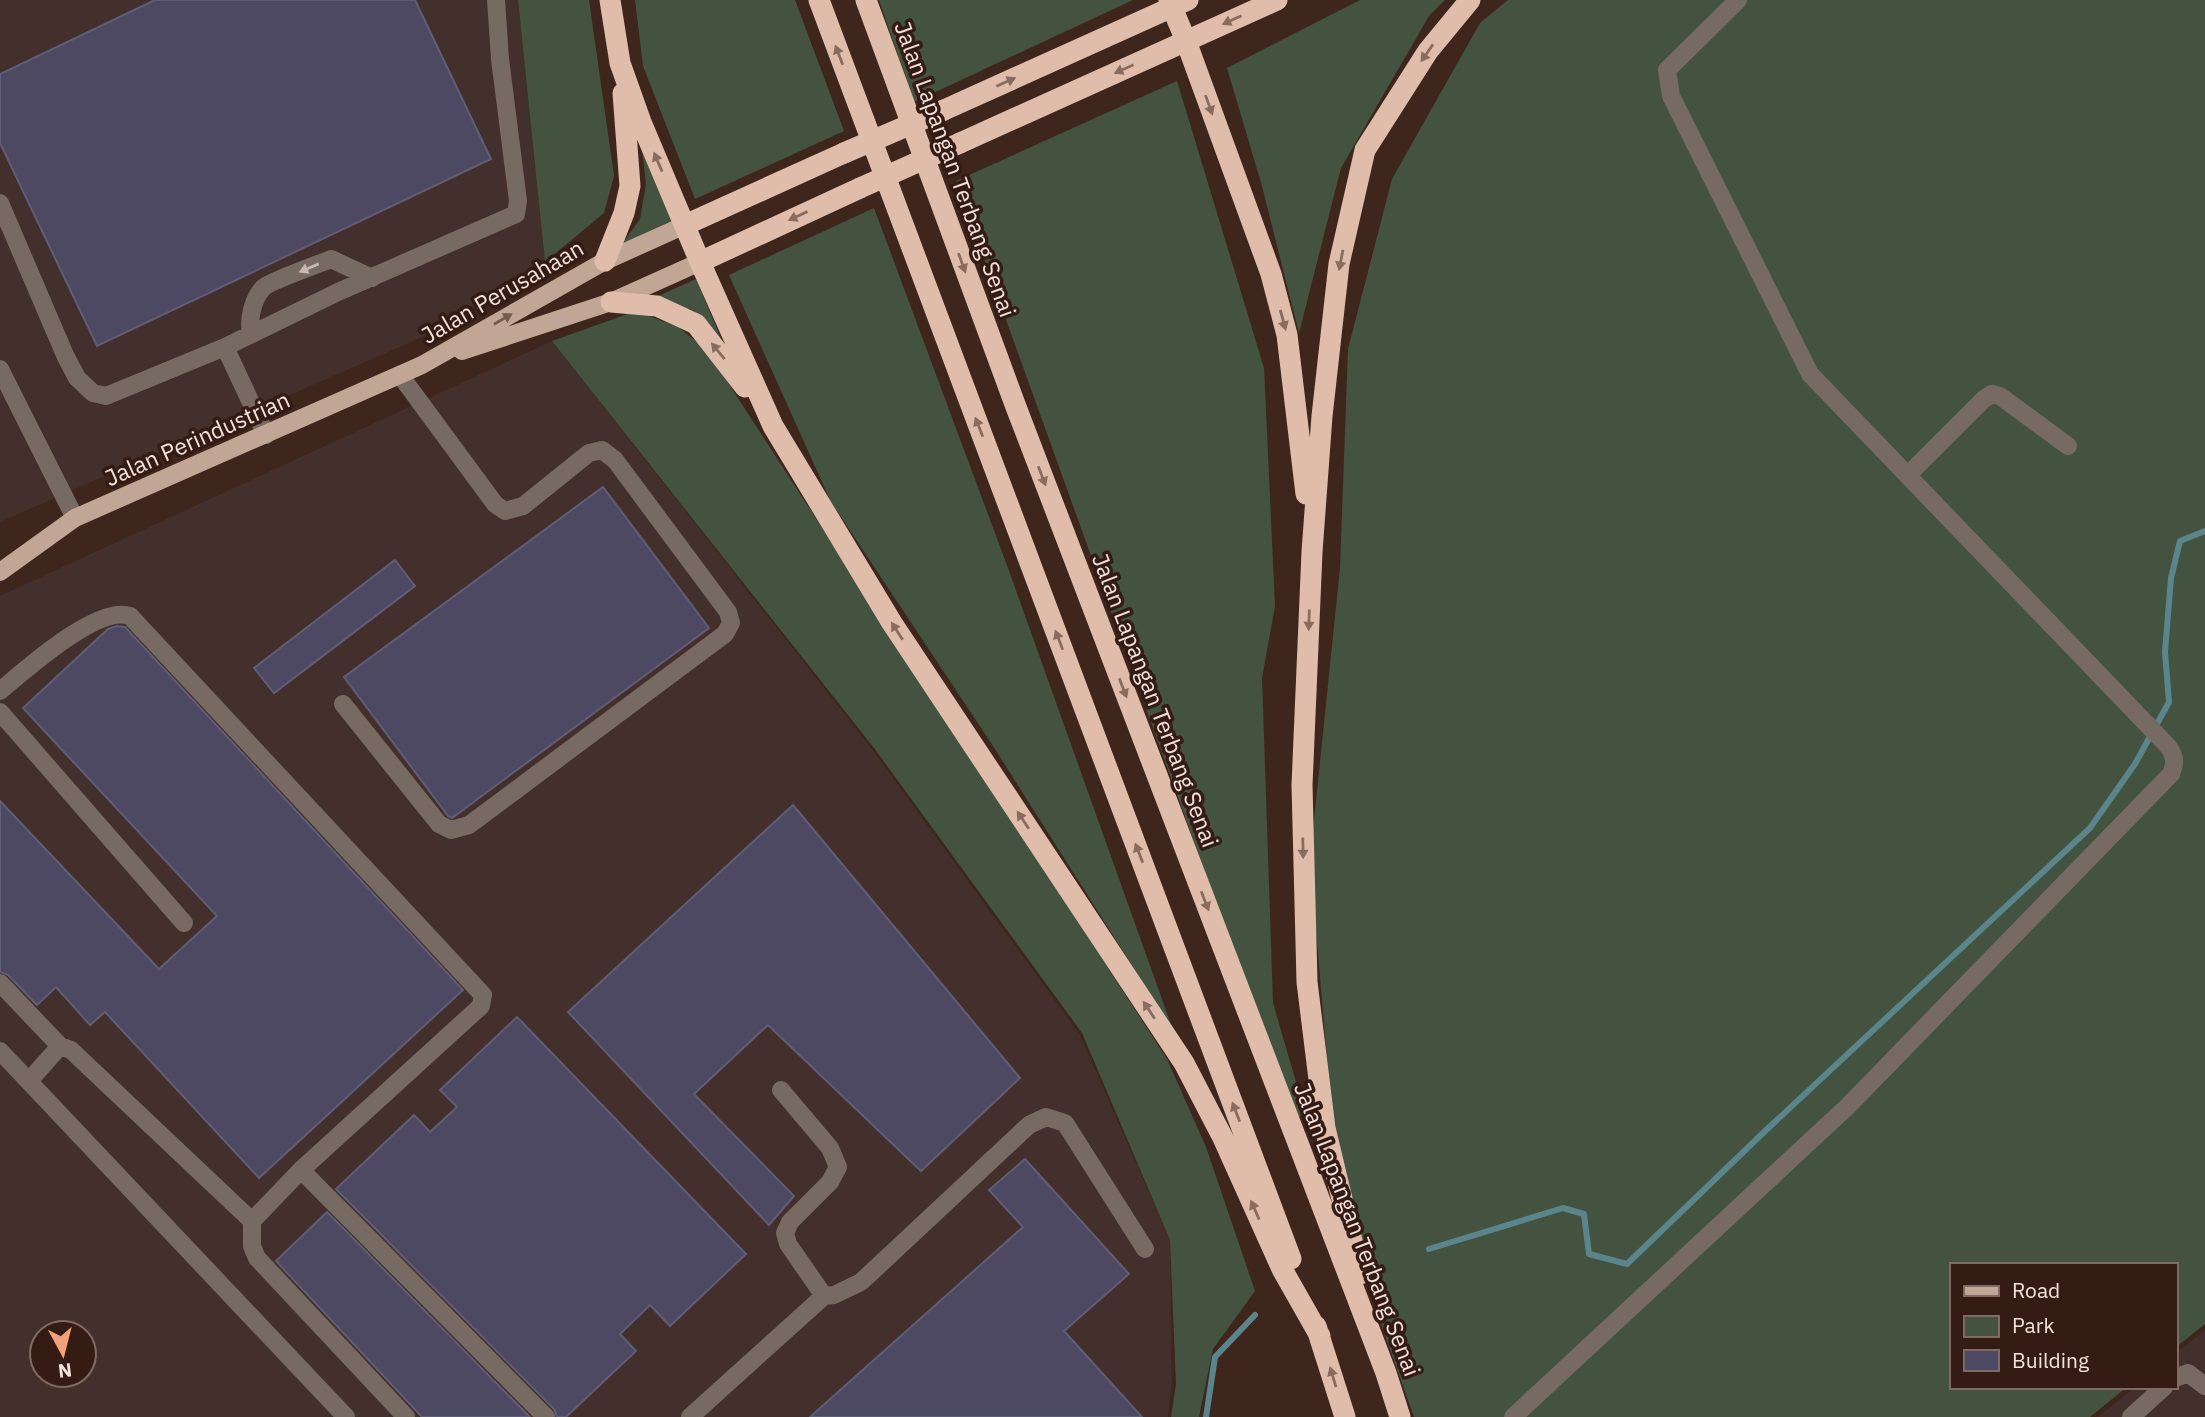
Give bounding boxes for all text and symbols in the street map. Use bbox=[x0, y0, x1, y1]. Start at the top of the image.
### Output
one-way arrow bbox=[1222, 14, 1242, 26]
street label: Jalan Lapangan Terbang Senai bbox=[888, 17, 1024, 321]
one-way arrow bbox=[833, 44, 844, 65]
one-way arrow bbox=[1420, 44, 1434, 62]
one-way arrow bbox=[1114, 63, 1134, 75]
one-way arrow bbox=[996, 76, 1016, 88]
one-way arrow bbox=[1204, 94, 1215, 115]
one-way arrow bbox=[652, 152, 663, 173]
one-way arrow bbox=[788, 210, 808, 222]
street label: Jalan Perusahaan bbox=[415, 232, 589, 350]
one-way arrow bbox=[1335, 249, 1346, 271]
one-way arrow bbox=[957, 252, 968, 273]
one-way arrow bbox=[299, 262, 320, 273]
one-way arrow bbox=[1278, 309, 1289, 331]
one-way arrow bbox=[493, 313, 513, 325]
one-way arrow bbox=[711, 342, 726, 360]
street label: Jalan Perindustrian bbox=[100, 384, 294, 492]
one-way arrow bbox=[973, 416, 984, 437]
one-way arrow bbox=[1037, 465, 1048, 486]
street label: Jalan Lapangan Terbang Senai bbox=[1086, 549, 1226, 851]
one-way arrow bbox=[1303, 609, 1314, 631]
one-way arrow bbox=[890, 622, 904, 640]
one-way arrow bbox=[1053, 629, 1064, 650]
one-way arrow bbox=[1118, 678, 1129, 699]
one-way arrow bbox=[1016, 811, 1030, 829]
one-way arrow bbox=[1298, 837, 1309, 859]
one-way arrow bbox=[1133, 842, 1144, 863]
one-way arrow bbox=[1199, 890, 1210, 911]
one-way arrow bbox=[1143, 1000, 1156, 1019]
street label: Jalan Lapangan Terbang Senai bbox=[1288, 1078, 1428, 1380]
one-way arrow bbox=[1230, 1101, 1241, 1122]
one-way arrow bbox=[1249, 1200, 1260, 1221]
legend bbox=[1950, 1263, 2177, 1389]
text: Road bbox=[2012, 1276, 2060, 1304]
text: Park bbox=[2012, 1311, 2055, 1339]
north arrow bbox=[28, 1319, 98, 1389]
text: Building bbox=[2012, 1346, 2089, 1374]
text: N bbox=[57, 1358, 73, 1384]
one-way arrow bbox=[1327, 1366, 1337, 1387]

